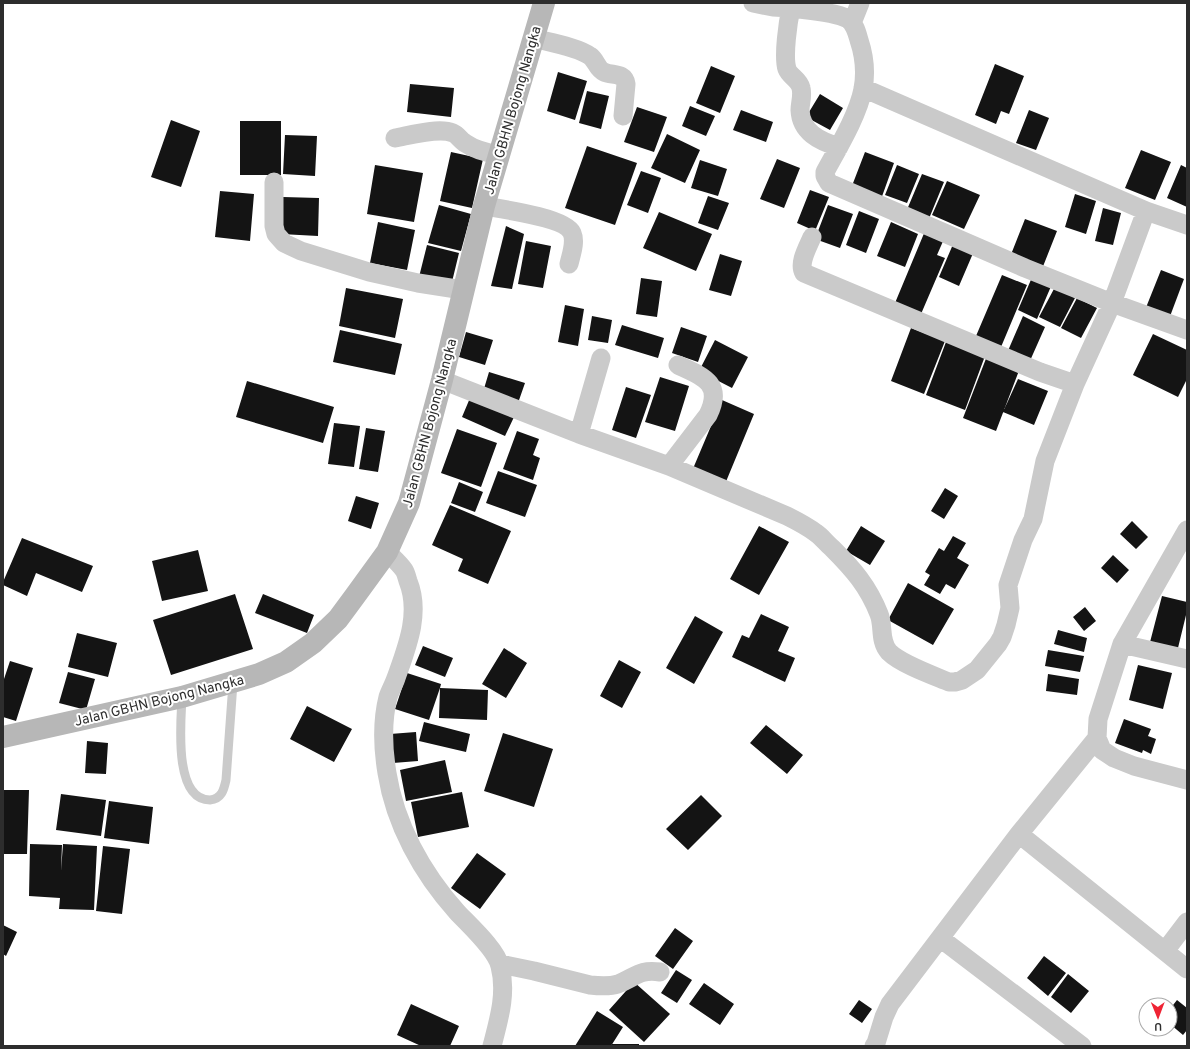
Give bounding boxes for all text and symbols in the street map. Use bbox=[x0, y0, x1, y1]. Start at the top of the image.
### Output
street label: Jalan GBHN Bojong Nangka bbox=[481, 24, 546, 197]
street label: Jalan GBHN Bojong Nangka bbox=[400, 337, 461, 510]
street label: Jalan GBHN Bojong Nangka bbox=[73, 672, 246, 731]
north arrow bbox=[1138, 997, 1178, 1037]
text: U bbox=[1154, 1019, 1162, 1033]

